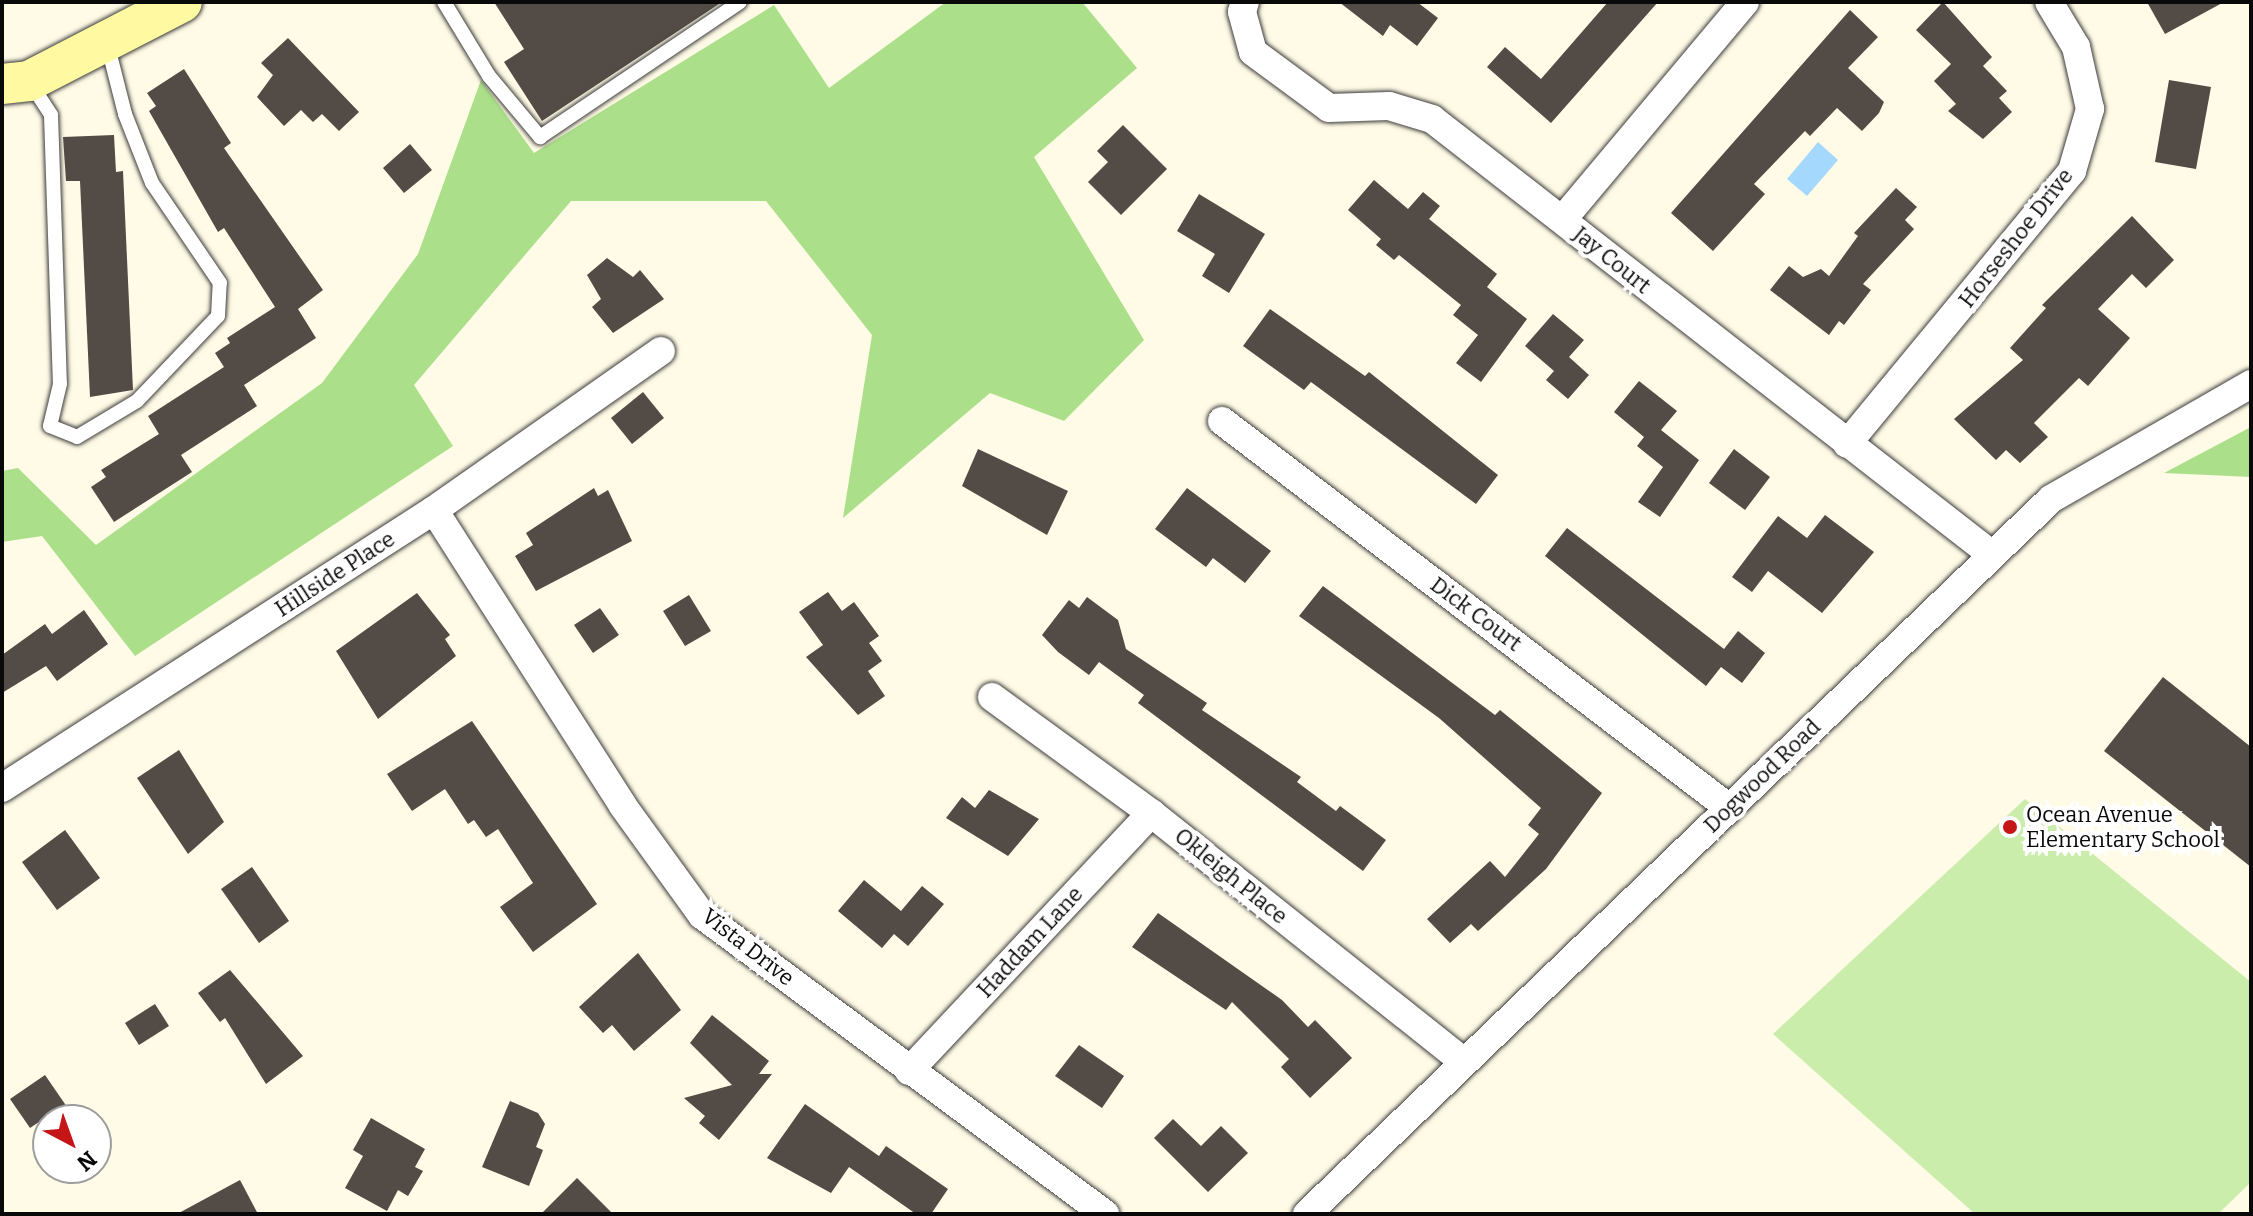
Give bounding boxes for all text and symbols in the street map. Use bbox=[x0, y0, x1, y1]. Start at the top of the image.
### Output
street label: Horseshoe Drive bbox=[1953, 163, 2079, 313]
street label: Jay Court bbox=[1568, 221, 1656, 299]
street label: Hillside Place bbox=[270, 526, 400, 622]
street label: Dick Court bbox=[1425, 571, 1527, 657]
street label: Dogwood Road bbox=[1698, 714, 1826, 838]
place label: Ocean Avenue Elementary School bbox=[2026, 801, 2220, 852]
marker: Ocean Avenue Elementary School bbox=[2001, 818, 2019, 836]
street label: Okleigh Place bbox=[1169, 823, 1293, 929]
street label: Haddam Lane bbox=[972, 881, 1088, 1003]
street label: Vista Drive bbox=[697, 903, 799, 991]
north arrow bbox=[32, 1104, 112, 1184]
text: N bbox=[72, 1145, 102, 1177]

